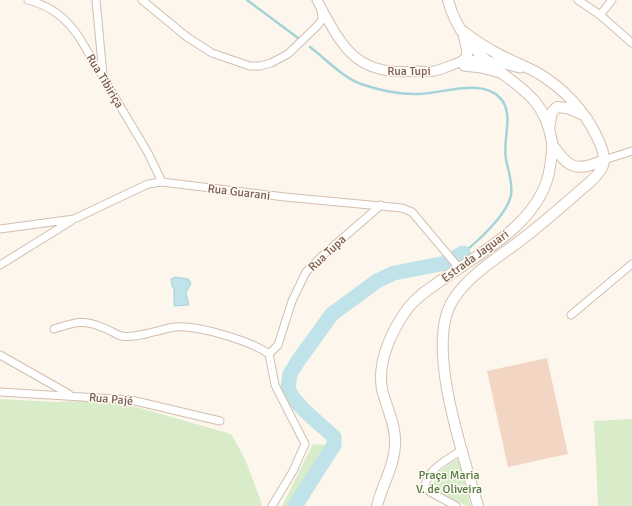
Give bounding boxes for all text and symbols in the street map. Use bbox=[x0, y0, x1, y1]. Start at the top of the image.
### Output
street label: Rua Tibiriça bbox=[83, 51, 127, 111]
street label: Rua Tupi bbox=[387, 64, 431, 79]
street label: Rua Guarani bbox=[207, 181, 271, 204]
street label: Estrada Jaguari bbox=[439, 227, 512, 286]
street label: Rua Tupa bbox=[305, 232, 349, 275]
street label: Rua Pajé bbox=[88, 390, 134, 409]
park label: Praça Maria V. de Oliveira bbox=[416, 468, 482, 497]

